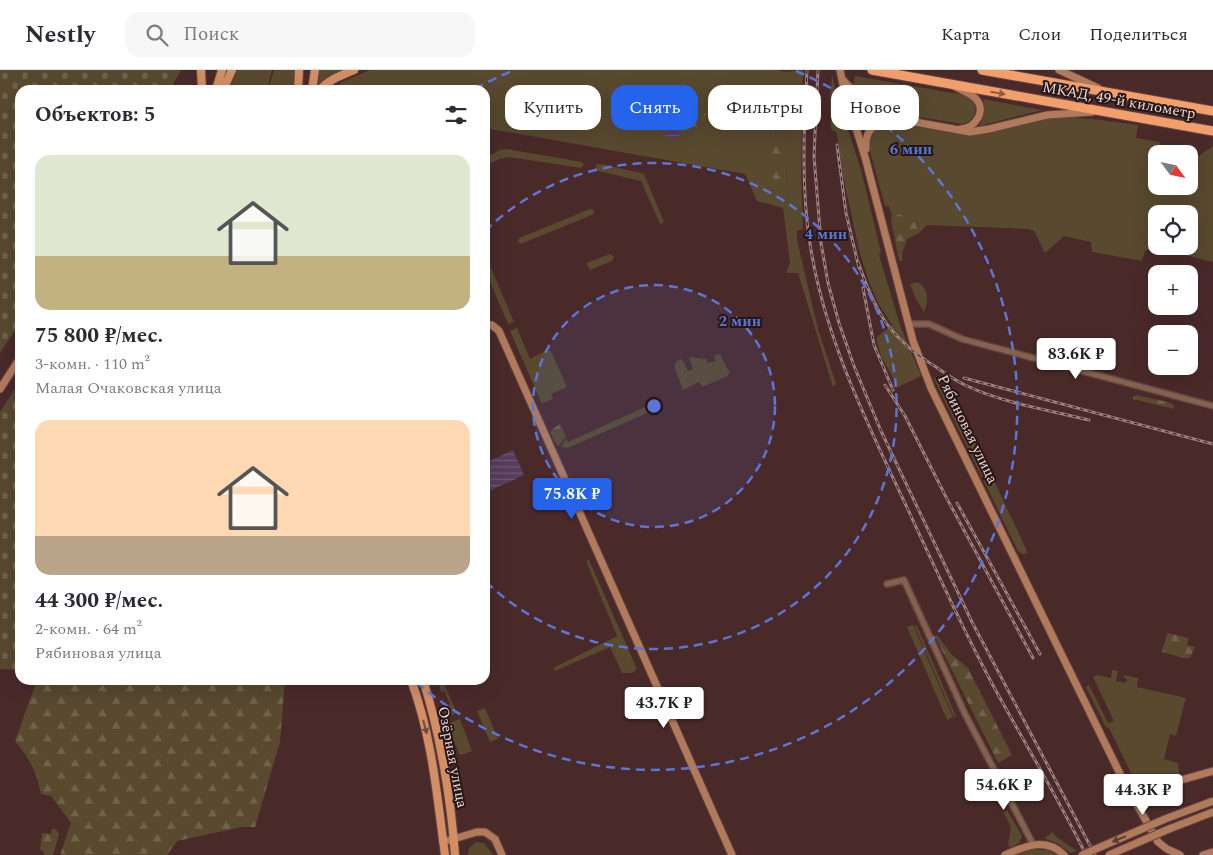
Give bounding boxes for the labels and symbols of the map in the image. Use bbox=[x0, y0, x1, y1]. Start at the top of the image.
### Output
street label: МКАД, 49-й километр bbox=[1040, 76, 1197, 125]
one-way arrow bbox=[990, 89, 1006, 97]
text: 6 мин bbox=[890, 138, 932, 161]
north arrow bbox=[1148, 145, 1198, 195]
text: 4 мин bbox=[805, 223, 847, 246]
text: 2 мин bbox=[719, 310, 761, 333]
pin: 83.6K ₽ bbox=[1030, 338, 1122, 380]
street label: Рябиновая улица bbox=[931, 371, 1004, 488]
centre of rings bbox=[645, 397, 663, 415]
pin: 75.8K ₽ bbox=[526, 478, 618, 520]
pin: 43.7K ₽ bbox=[618, 686, 710, 729]
street label: Озёрная улица bbox=[431, 704, 474, 810]
one-way arrow bbox=[421, 719, 429, 734]
pin: 54.6K ₽ bbox=[958, 768, 1050, 811]
pin: 44.3K ₽ bbox=[1097, 774, 1189, 816]
one-way arrow bbox=[1112, 835, 1126, 843]

